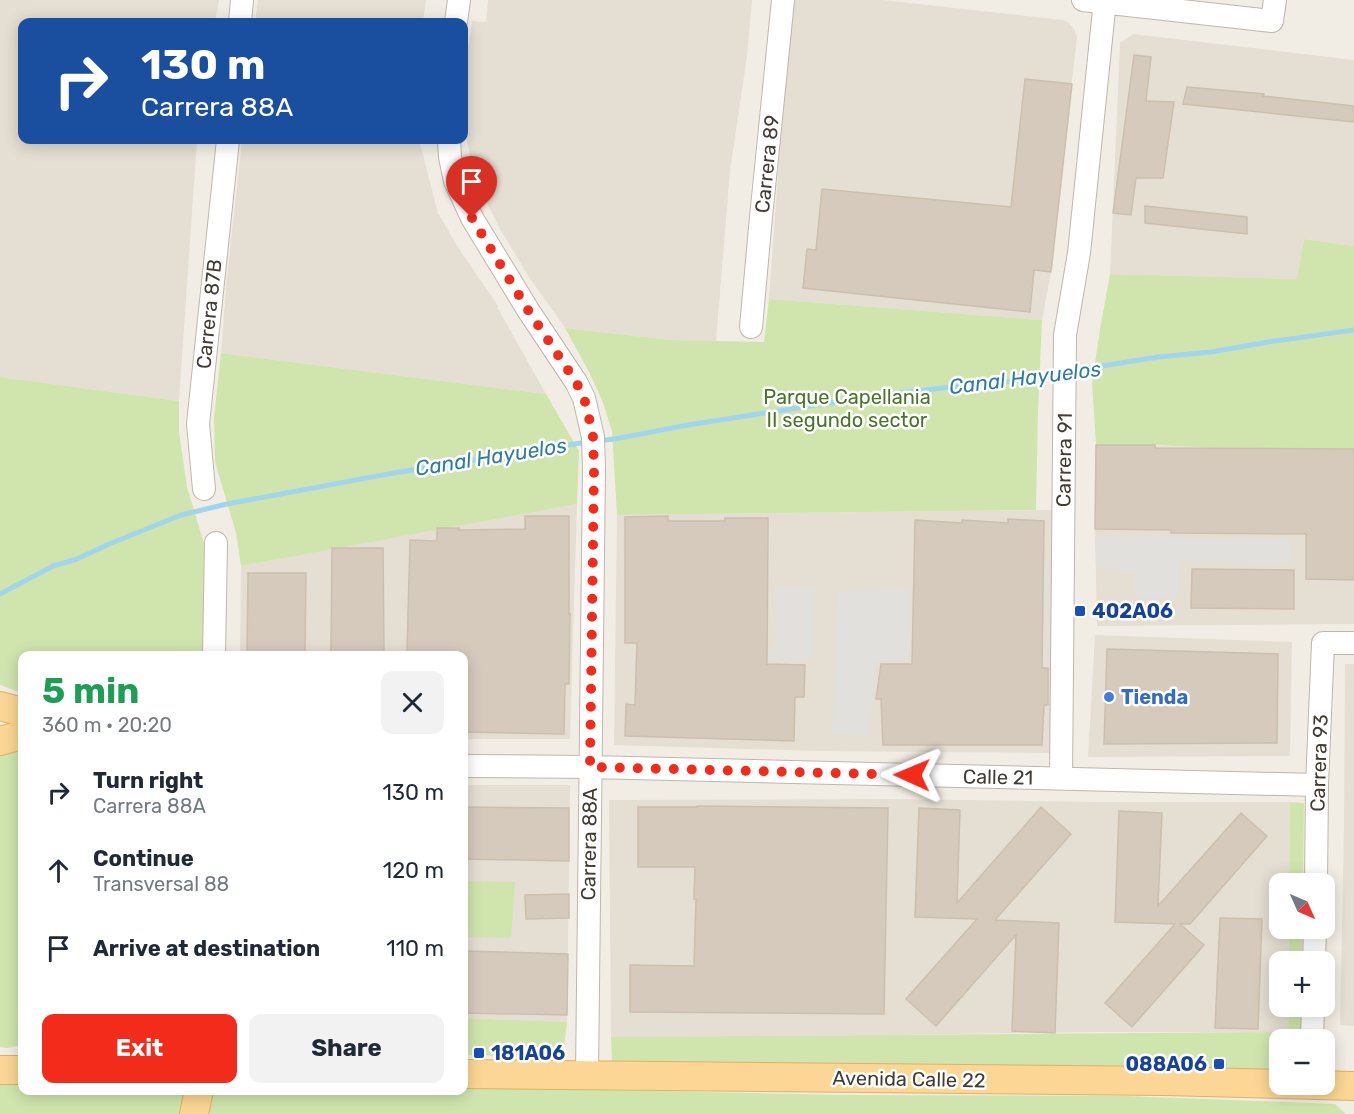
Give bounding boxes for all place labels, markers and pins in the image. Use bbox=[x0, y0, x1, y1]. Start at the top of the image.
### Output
pin bbox=[446, 156, 497, 218]
place label: 402A06 bbox=[1092, 599, 1173, 623]
marker: 402A06 bbox=[1073, 604, 1087, 618]
place label: Tienda bbox=[1121, 685, 1188, 709]
marker: Tienda bbox=[1102, 690, 1116, 704]
place label: 181A06 bbox=[491, 1041, 565, 1065]
marker: 181A06 bbox=[472, 1046, 486, 1060]
place label: 088A06 bbox=[1126, 1052, 1207, 1076]
marker: 088A06 bbox=[1212, 1057, 1226, 1071]

